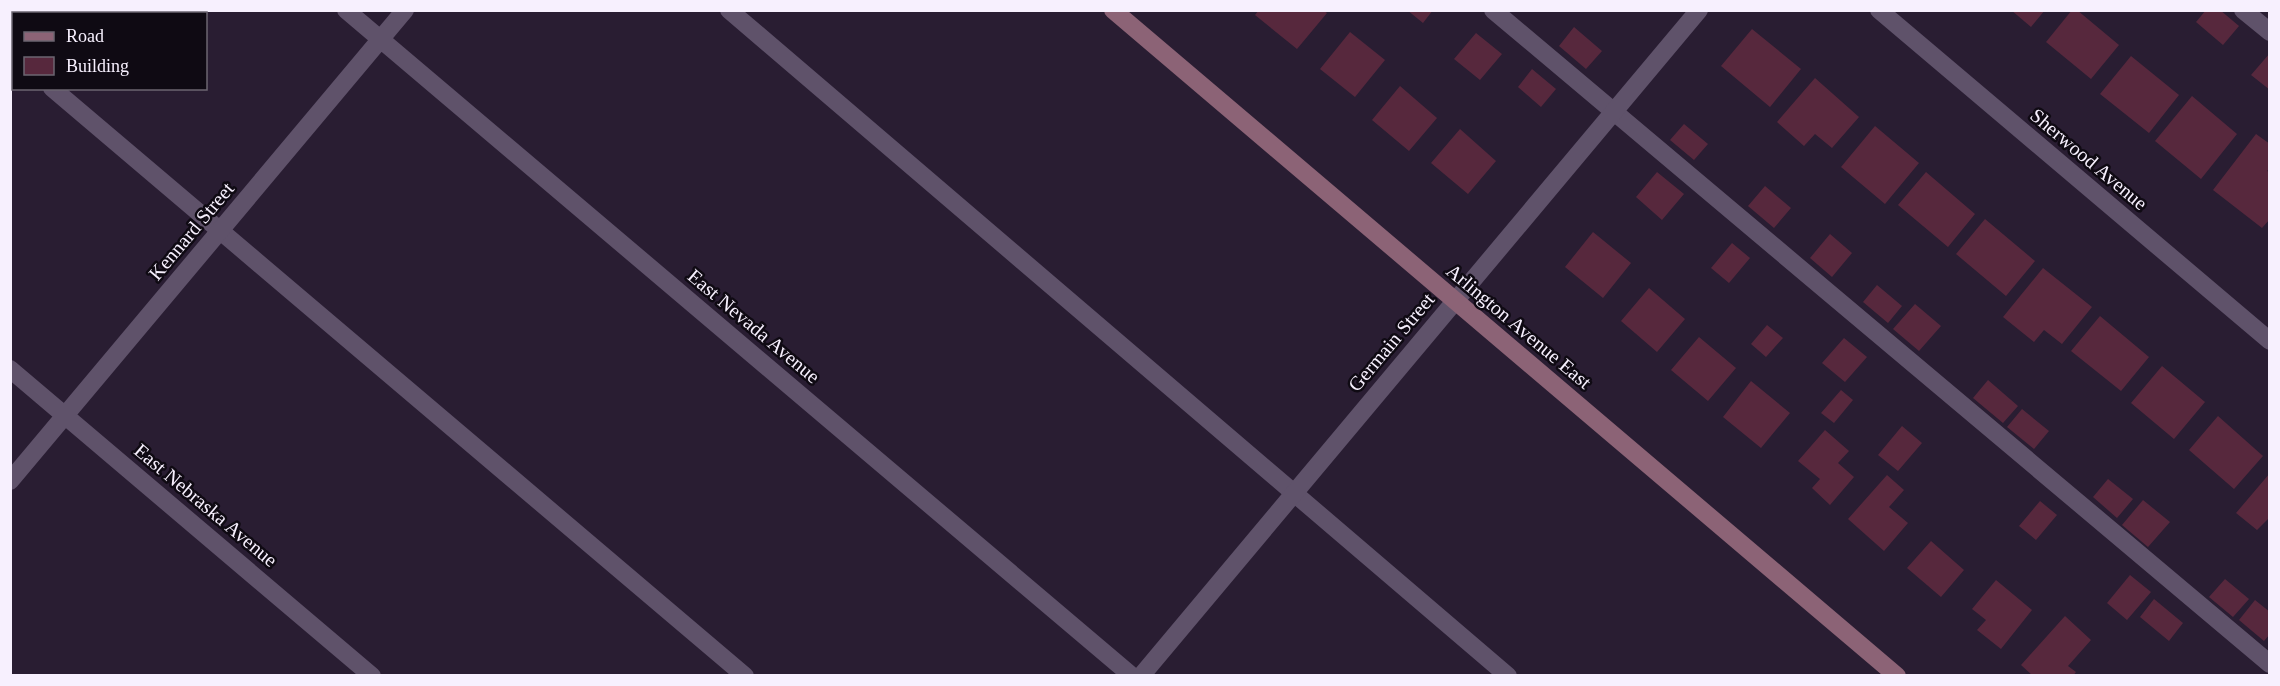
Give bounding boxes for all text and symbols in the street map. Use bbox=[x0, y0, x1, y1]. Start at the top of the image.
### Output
legend bbox=[12, 12, 207, 90]
text: Road bbox=[66, 26, 104, 46]
text: Building bbox=[66, 56, 129, 76]
street label: Sherwood Avenue bbox=[2026, 104, 2152, 214]
street label: Kennard Street bbox=[144, 177, 238, 284]
street label: Arlington Avenue East bbox=[1442, 259, 1596, 394]
street label: East Nevada Avenue bbox=[684, 265, 824, 388]
street label: Germain Street bbox=[1343, 288, 1439, 396]
street label: East Nebraska Avenue bbox=[130, 439, 282, 571]

